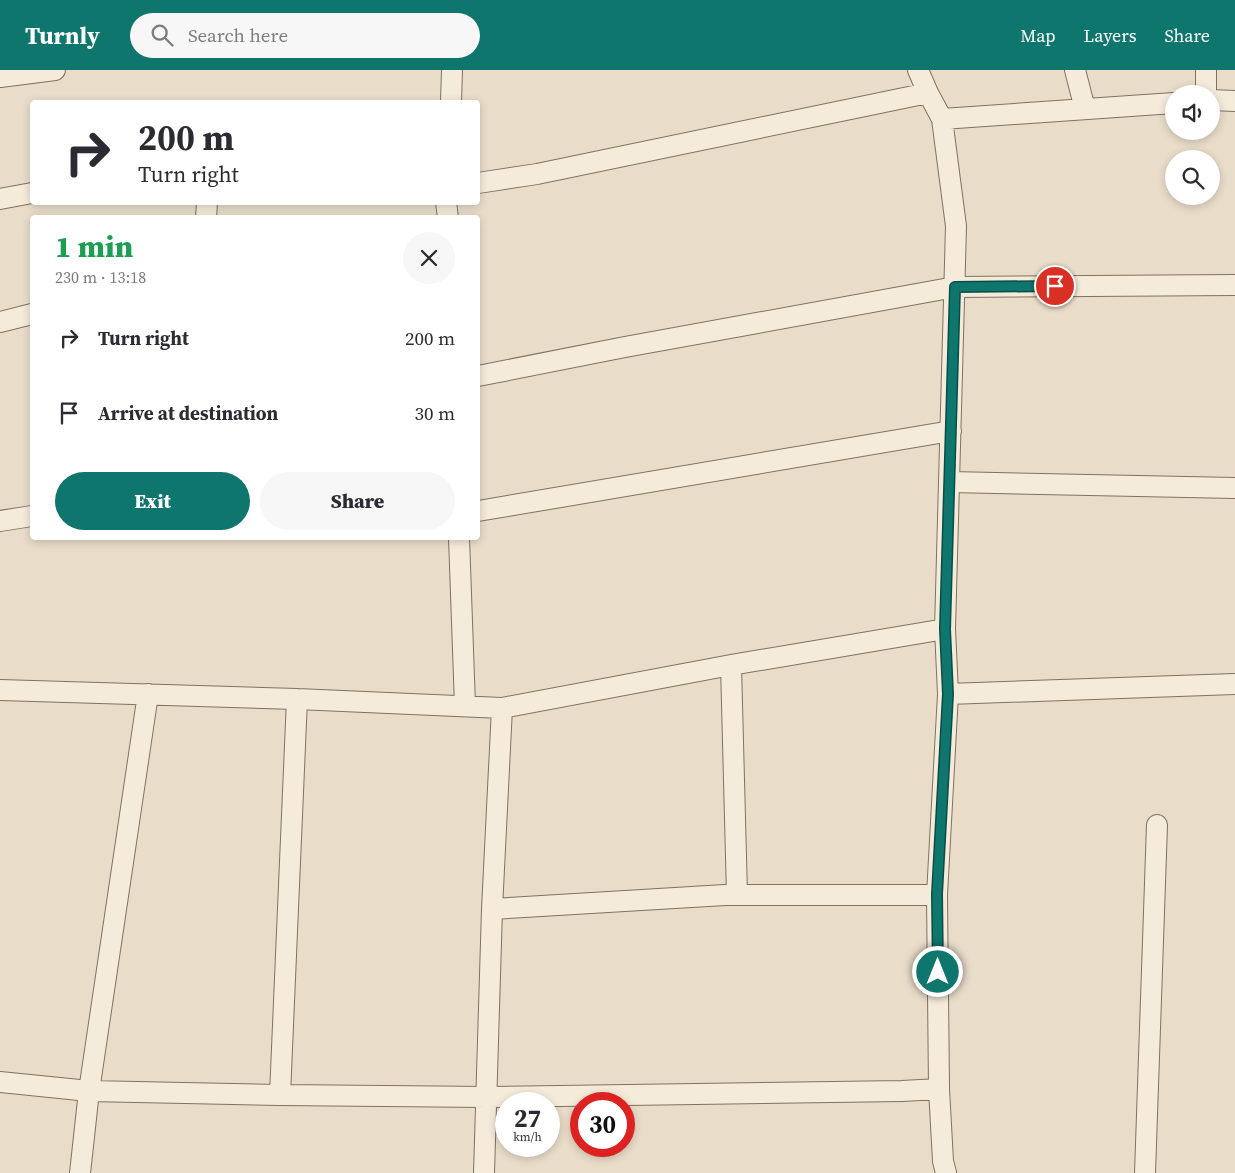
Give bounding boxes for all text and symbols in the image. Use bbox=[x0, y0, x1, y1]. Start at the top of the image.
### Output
search box bbox=[130, 13, 480, 58]
text: Turnly bbox=[25, 19, 100, 52]
icon: search bbox=[148, 21, 176, 49]
text: Search here bbox=[188, 22, 288, 48]
text: Map bbox=[1020, 23, 1055, 48]
text: Layers bbox=[1083, 23, 1136, 48]
text: Share bbox=[1164, 23, 1210, 48]
map controls bbox=[1165, 85, 1220, 205]
button: sound bbox=[1165, 85, 1220, 140]
text: 200 m bbox=[138, 114, 234, 162]
icon: right bbox=[55, 120, 120, 185]
button: search bbox=[1165, 150, 1220, 205]
text: Turn right bbox=[138, 159, 239, 189]
text: 1 min bbox=[55, 226, 133, 267]
button: close bbox=[403, 232, 455, 284]
pin bbox=[1034, 265, 1076, 307]
text: 230 m · 13:18 bbox=[55, 266, 146, 288]
icon: arrive bbox=[1041, 272, 1069, 300]
icon: right bbox=[55, 324, 83, 352]
text: Turn right bbox=[98, 325, 189, 351]
text: 200 m bbox=[405, 325, 455, 351]
icon: arrive bbox=[55, 399, 83, 427]
text: Arrive at destination bbox=[98, 400, 278, 426]
text: 30 m bbox=[414, 400, 455, 426]
button: Exit bbox=[55, 472, 250, 530]
button: Share bbox=[260, 472, 455, 530]
position arrow bbox=[911, 945, 963, 997]
speed limit sign: 30 bbox=[570, 1092, 635, 1157]
text: 27 bbox=[514, 1101, 541, 1135]
text: km/h bbox=[513, 1129, 542, 1145]

